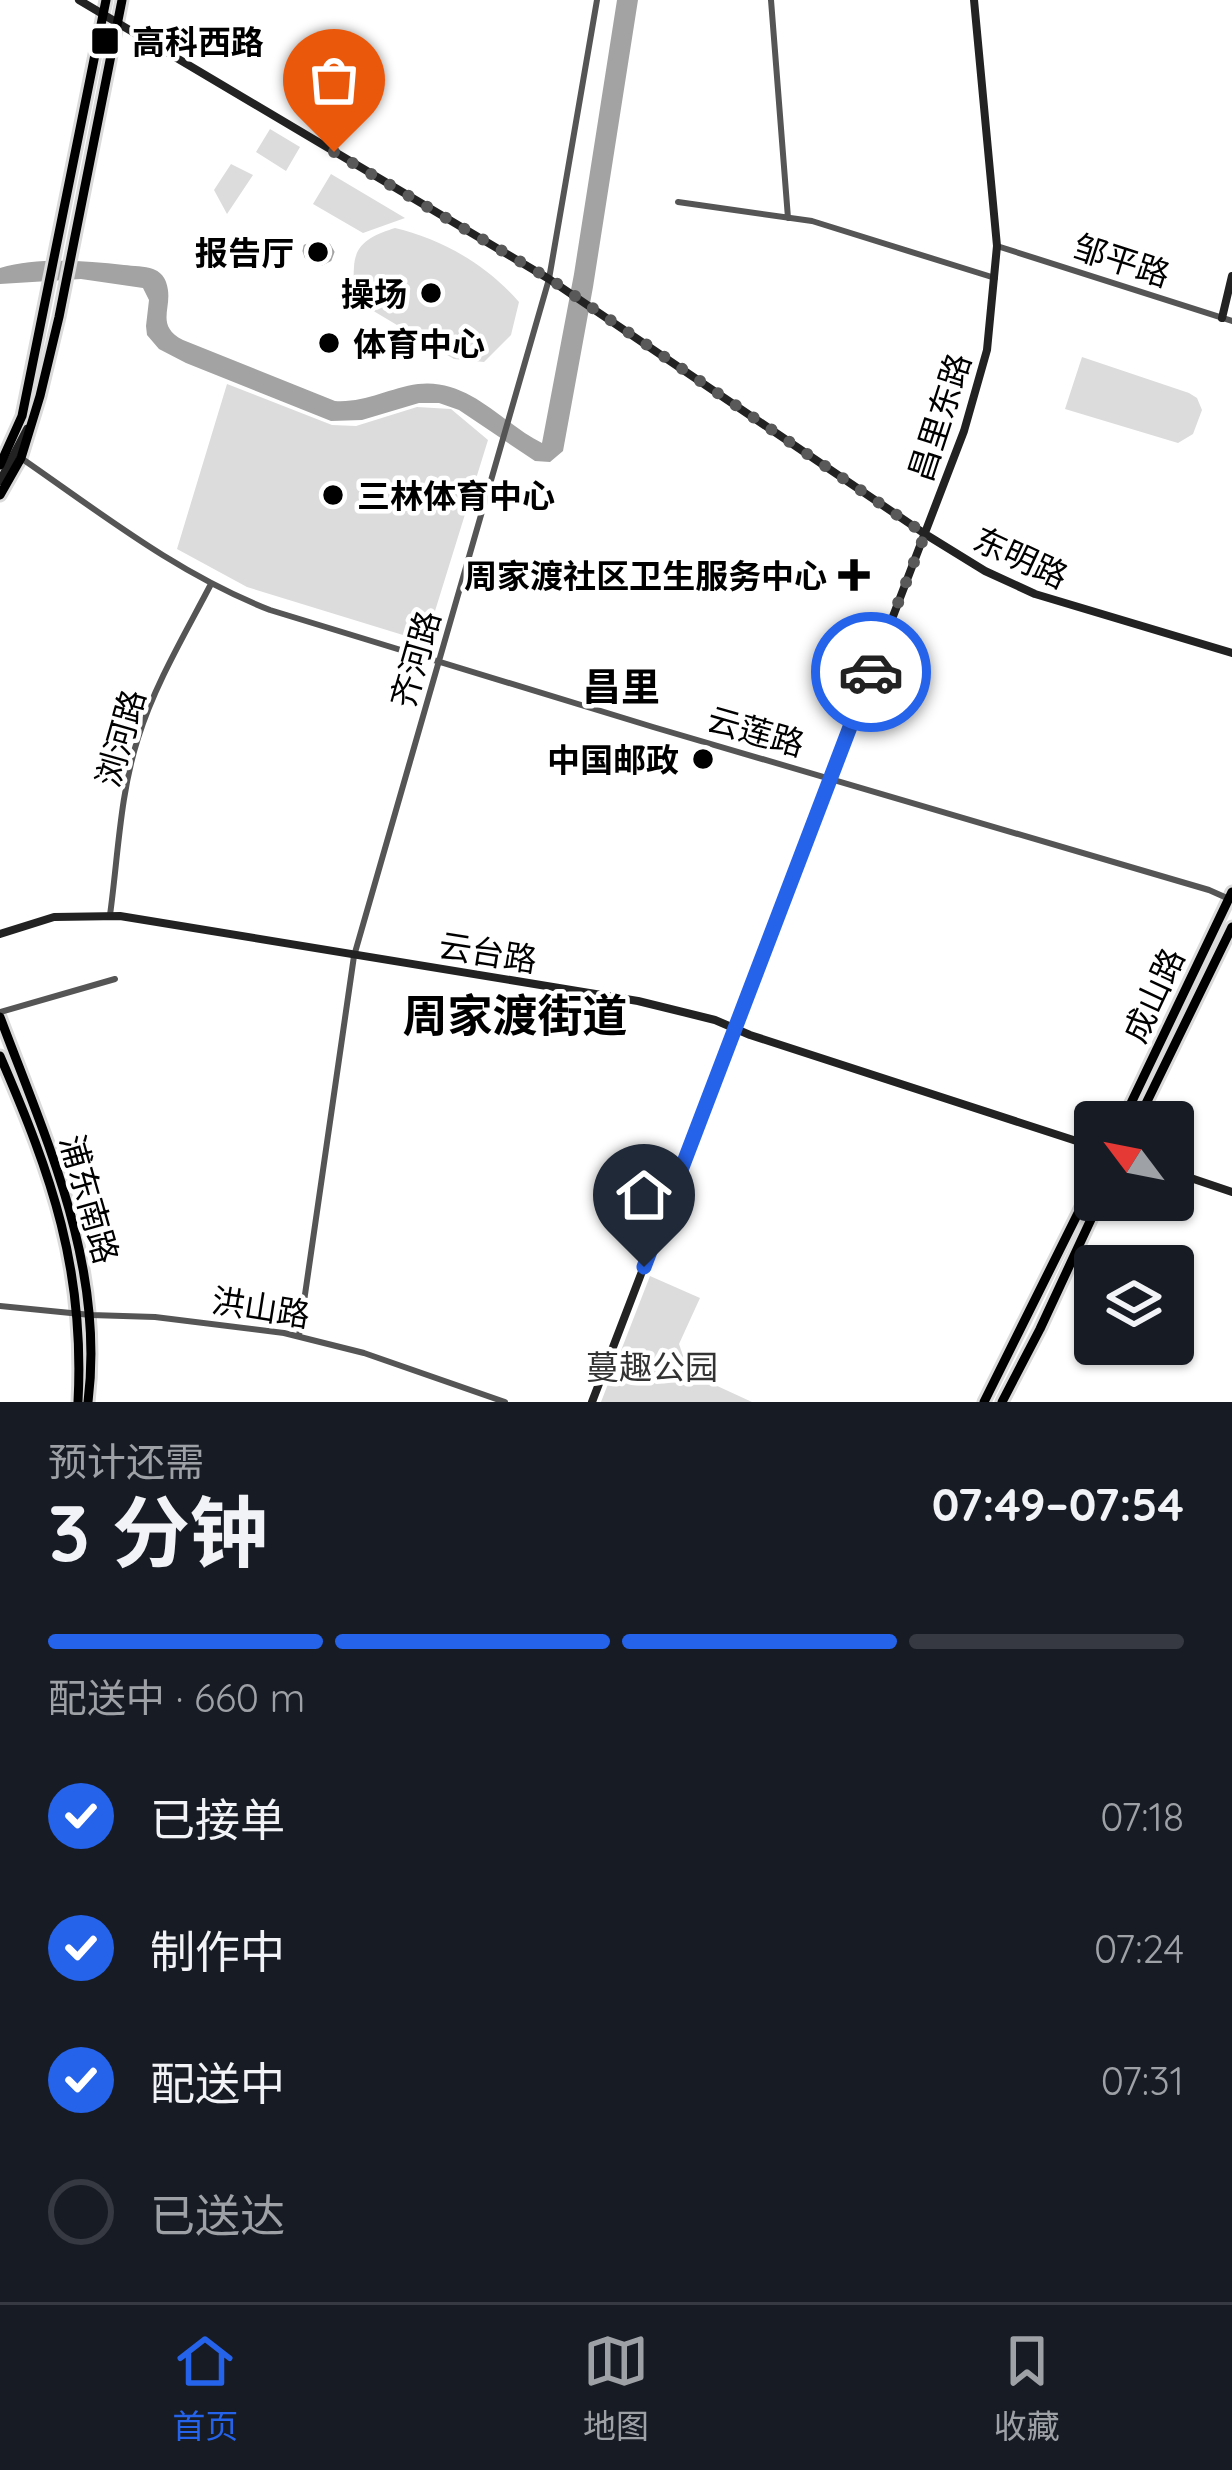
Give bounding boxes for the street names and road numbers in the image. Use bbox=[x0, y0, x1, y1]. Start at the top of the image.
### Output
street label: 邹平路 bbox=[1069, 225, 1175, 295]
street label: 昌里东路 bbox=[899, 348, 979, 486]
street label: 东明路 bbox=[967, 518, 1075, 596]
street label: 齐河路 bbox=[382, 606, 448, 712]
street label: 浏河路 bbox=[87, 685, 153, 791]
street label: 云莲路 bbox=[703, 698, 809, 764]
street label: 云台路 bbox=[436, 924, 540, 980]
street label: 成山路 bbox=[1114, 941, 1192, 1049]
street label: 浦东南路 bbox=[52, 1130, 128, 1268]
street label: 洪山路 bbox=[209, 1279, 313, 1335]

